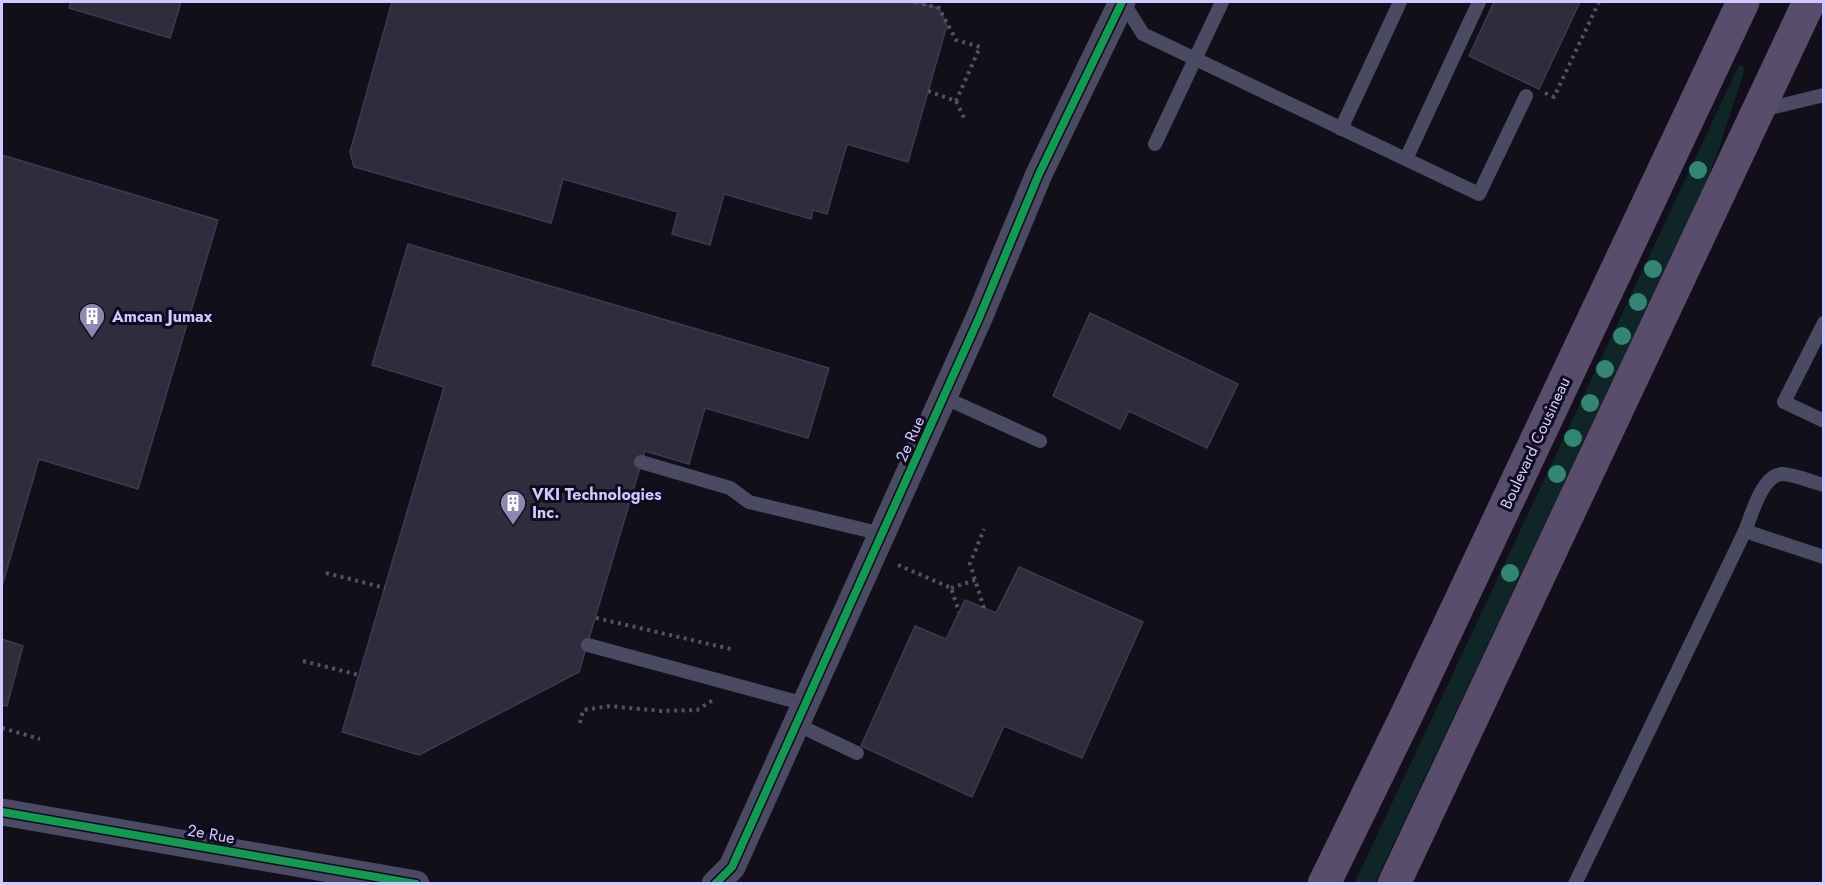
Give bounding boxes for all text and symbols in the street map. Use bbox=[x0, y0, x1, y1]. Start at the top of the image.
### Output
building icon: Amcan Jumax bbox=[77, 301, 107, 339]
place label: Amcan Jumax bbox=[111, 305, 213, 328]
street label: Boulevard Cousineau bbox=[1494, 373, 1576, 513]
street label: 2e Rue bbox=[890, 413, 930, 465]
place label: VKI Technologies Inc. bbox=[531, 483, 661, 524]
building icon: VKI Technologies Inc. bbox=[498, 488, 528, 526]
street label: 2e Rue bbox=[185, 819, 237, 849]

